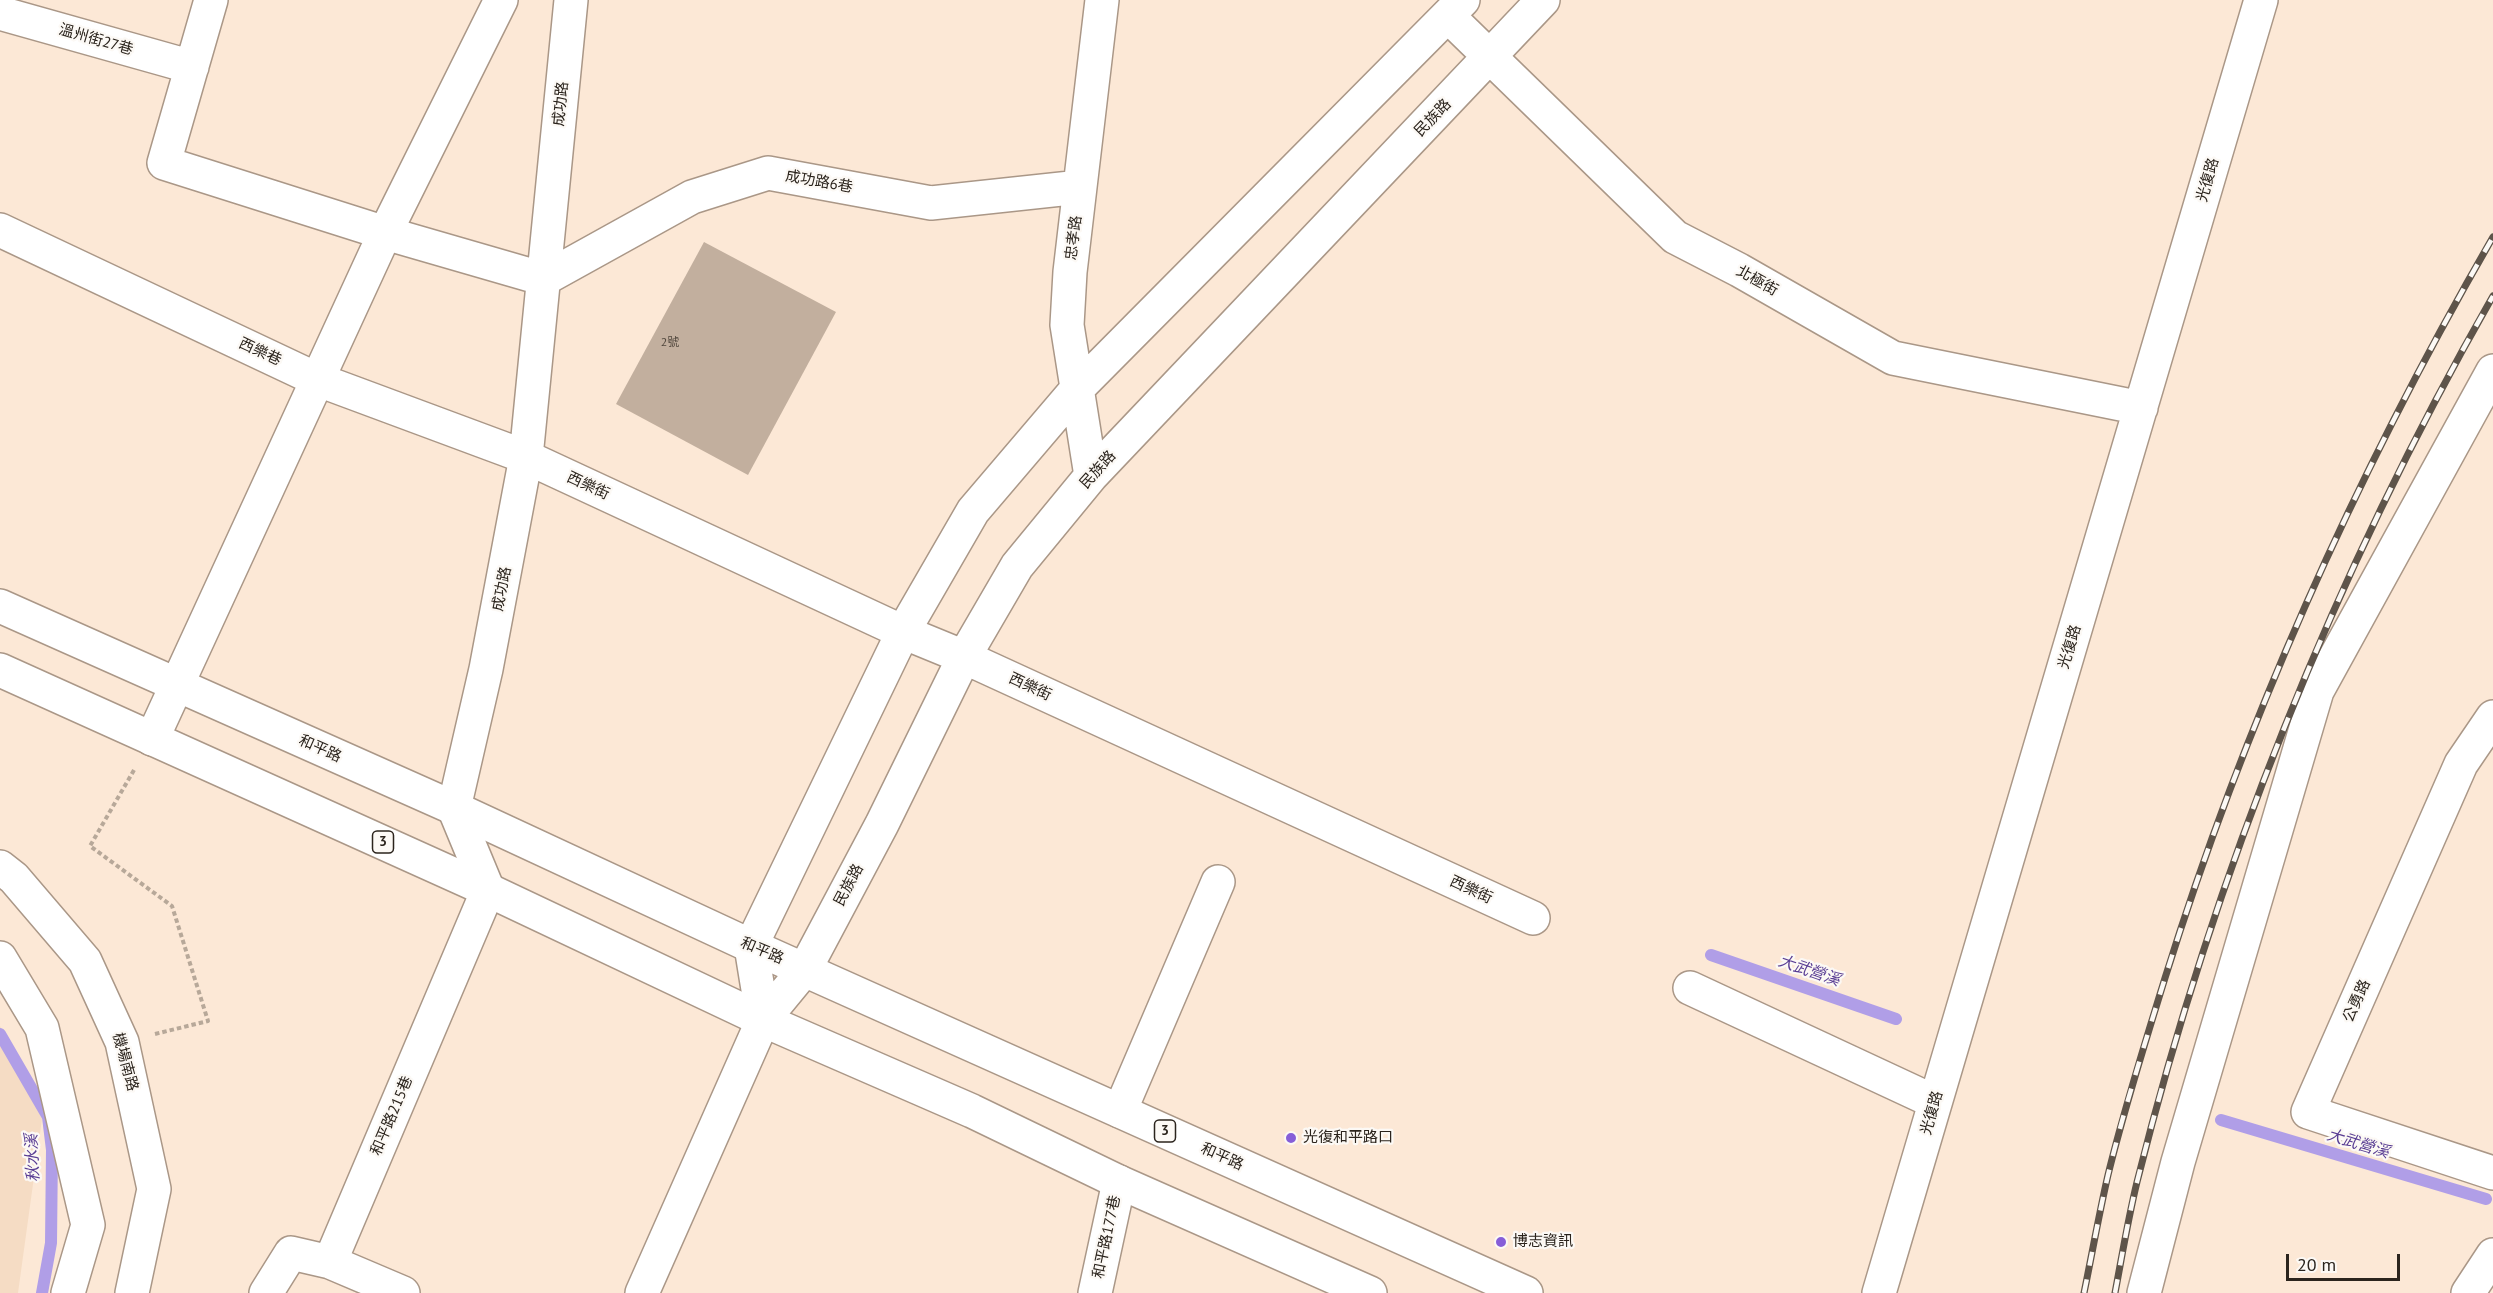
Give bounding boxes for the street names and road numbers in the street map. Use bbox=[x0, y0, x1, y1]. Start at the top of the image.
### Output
street label: 溫州街27巷 bbox=[57, 21, 135, 59]
street label: 成功路 bbox=[550, 81, 572, 127]
street label: 民族路 bbox=[1411, 96, 1455, 140]
street label: 光復路 bbox=[2193, 156, 2223, 204]
street label: 成功路6巷 bbox=[784, 167, 854, 197]
street label: 忠孝路 bbox=[1062, 215, 1086, 261]
street label: 北極街 bbox=[1733, 262, 1781, 300]
street label: 西樂巷 bbox=[236, 334, 284, 370]
street label: 民族路 bbox=[1076, 447, 1120, 493]
street label: 西樂街 bbox=[564, 468, 612, 504]
street label: 成功路 bbox=[489, 565, 515, 613]
street label: 光復路 bbox=[2055, 623, 2085, 671]
street label: 西樂街 bbox=[1006, 669, 1054, 705]
street label: 和平路 bbox=[296, 732, 344, 766]
road number: 3 bbox=[372, 831, 394, 853]
street label: 民族路 bbox=[830, 861, 868, 909]
street label: 西樂街 bbox=[1447, 872, 1495, 908]
street label: 和平路 bbox=[738, 934, 786, 968]
street label: 公勇路 bbox=[2340, 977, 2374, 1025]
street label: 機場南路 bbox=[109, 1031, 141, 1093]
street label: 和平路215巷 bbox=[367, 1074, 417, 1158]
street label: 光復路 bbox=[1917, 1089, 1947, 1137]
road number: 3 bbox=[1154, 1120, 1176, 1142]
street label: 和平路 bbox=[1198, 1140, 1246, 1174]
street label: 和平路177巷 bbox=[1089, 1194, 1125, 1280]

